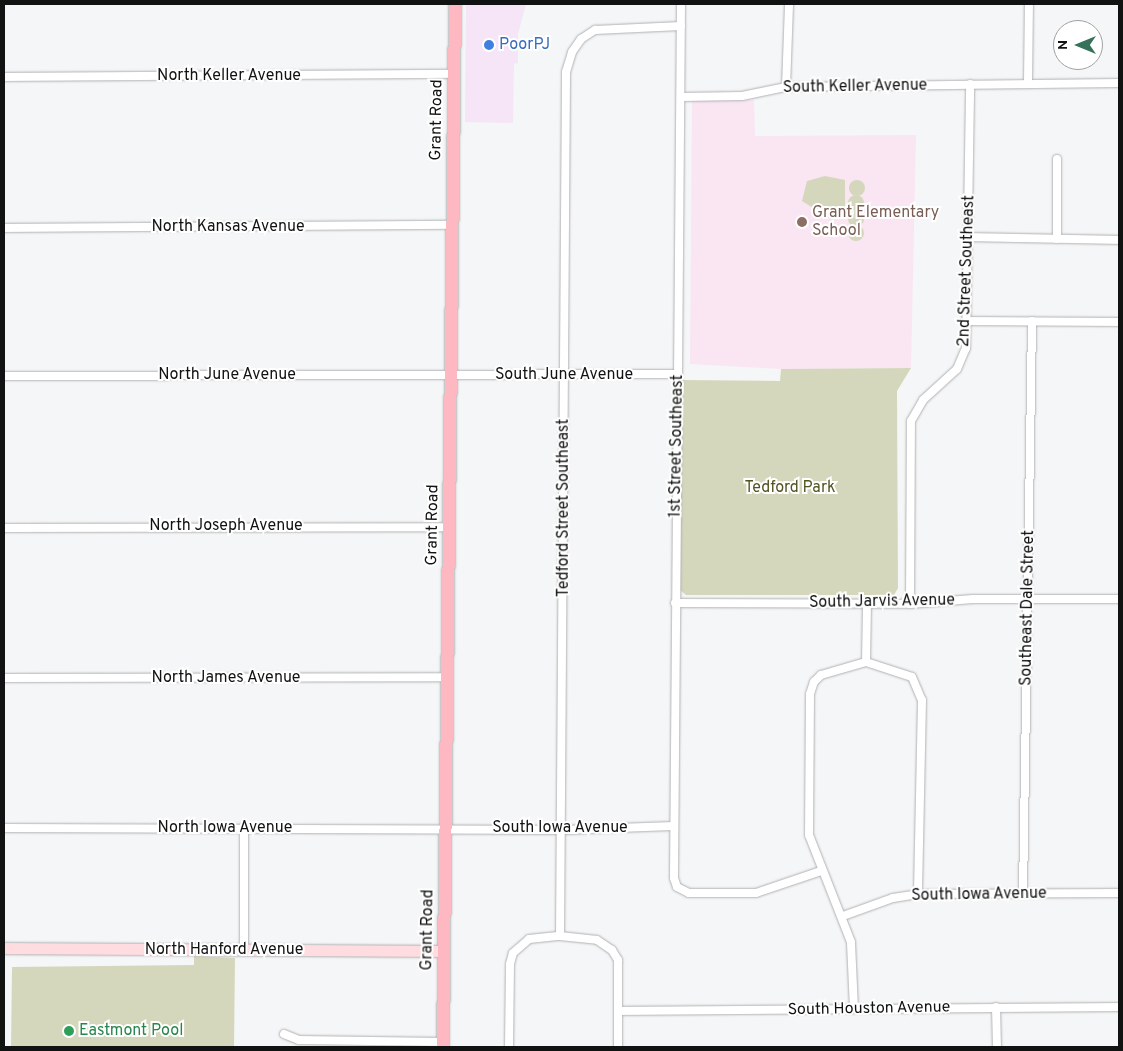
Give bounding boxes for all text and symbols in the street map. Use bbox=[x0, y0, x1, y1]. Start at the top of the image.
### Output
north arrow bbox=[1053, 20, 1103, 70]
place label: PoorPJ bbox=[499, 35, 550, 55]
marker: PoorPJ bbox=[483, 39, 495, 51]
text: N bbox=[1055, 40, 1072, 50]
street label: North Keller Avenue bbox=[157, 66, 301, 86]
street label: South Keller Avenue bbox=[782, 76, 928, 98]
street label: Grant Road bbox=[427, 79, 447, 161]
street label: 2nd Street Southeast bbox=[955, 195, 979, 347]
place label: Grant Elementary School bbox=[812, 203, 939, 241]
marker: Grant Elementary School bbox=[796, 216, 808, 228]
street label: North Kansas Avenue bbox=[151, 217, 305, 237]
street label: North June Avenue bbox=[158, 365, 296, 385]
street label: South June Avenue bbox=[495, 365, 633, 385]
street label: 1st Street Southeast bbox=[666, 374, 688, 518]
street label: Tedford Street Southeast bbox=[554, 419, 574, 597]
park label: Tedford Park bbox=[744, 478, 836, 498]
street label: Grant Road bbox=[423, 484, 443, 566]
street label: North Joseph Avenue bbox=[149, 516, 303, 536]
street label: Southeast Dale Street bbox=[1017, 530, 1039, 686]
street label: South Jarvis Avenue bbox=[809, 591, 955, 613]
street label: North James Avenue bbox=[151, 668, 301, 688]
street label: North Iowa Avenue bbox=[157, 818, 293, 838]
street label: South Iowa Avenue bbox=[492, 818, 628, 838]
street label: South Iowa Avenue bbox=[911, 884, 1047, 906]
street label: Grant Road bbox=[418, 889, 438, 971]
street label: North Hanford Avenue bbox=[144, 940, 304, 960]
street label: South Houston Avenue bbox=[787, 998, 951, 1020]
place label: Eastmont Pool bbox=[79, 1021, 183, 1041]
marker: Eastmont Pool bbox=[63, 1025, 75, 1037]

